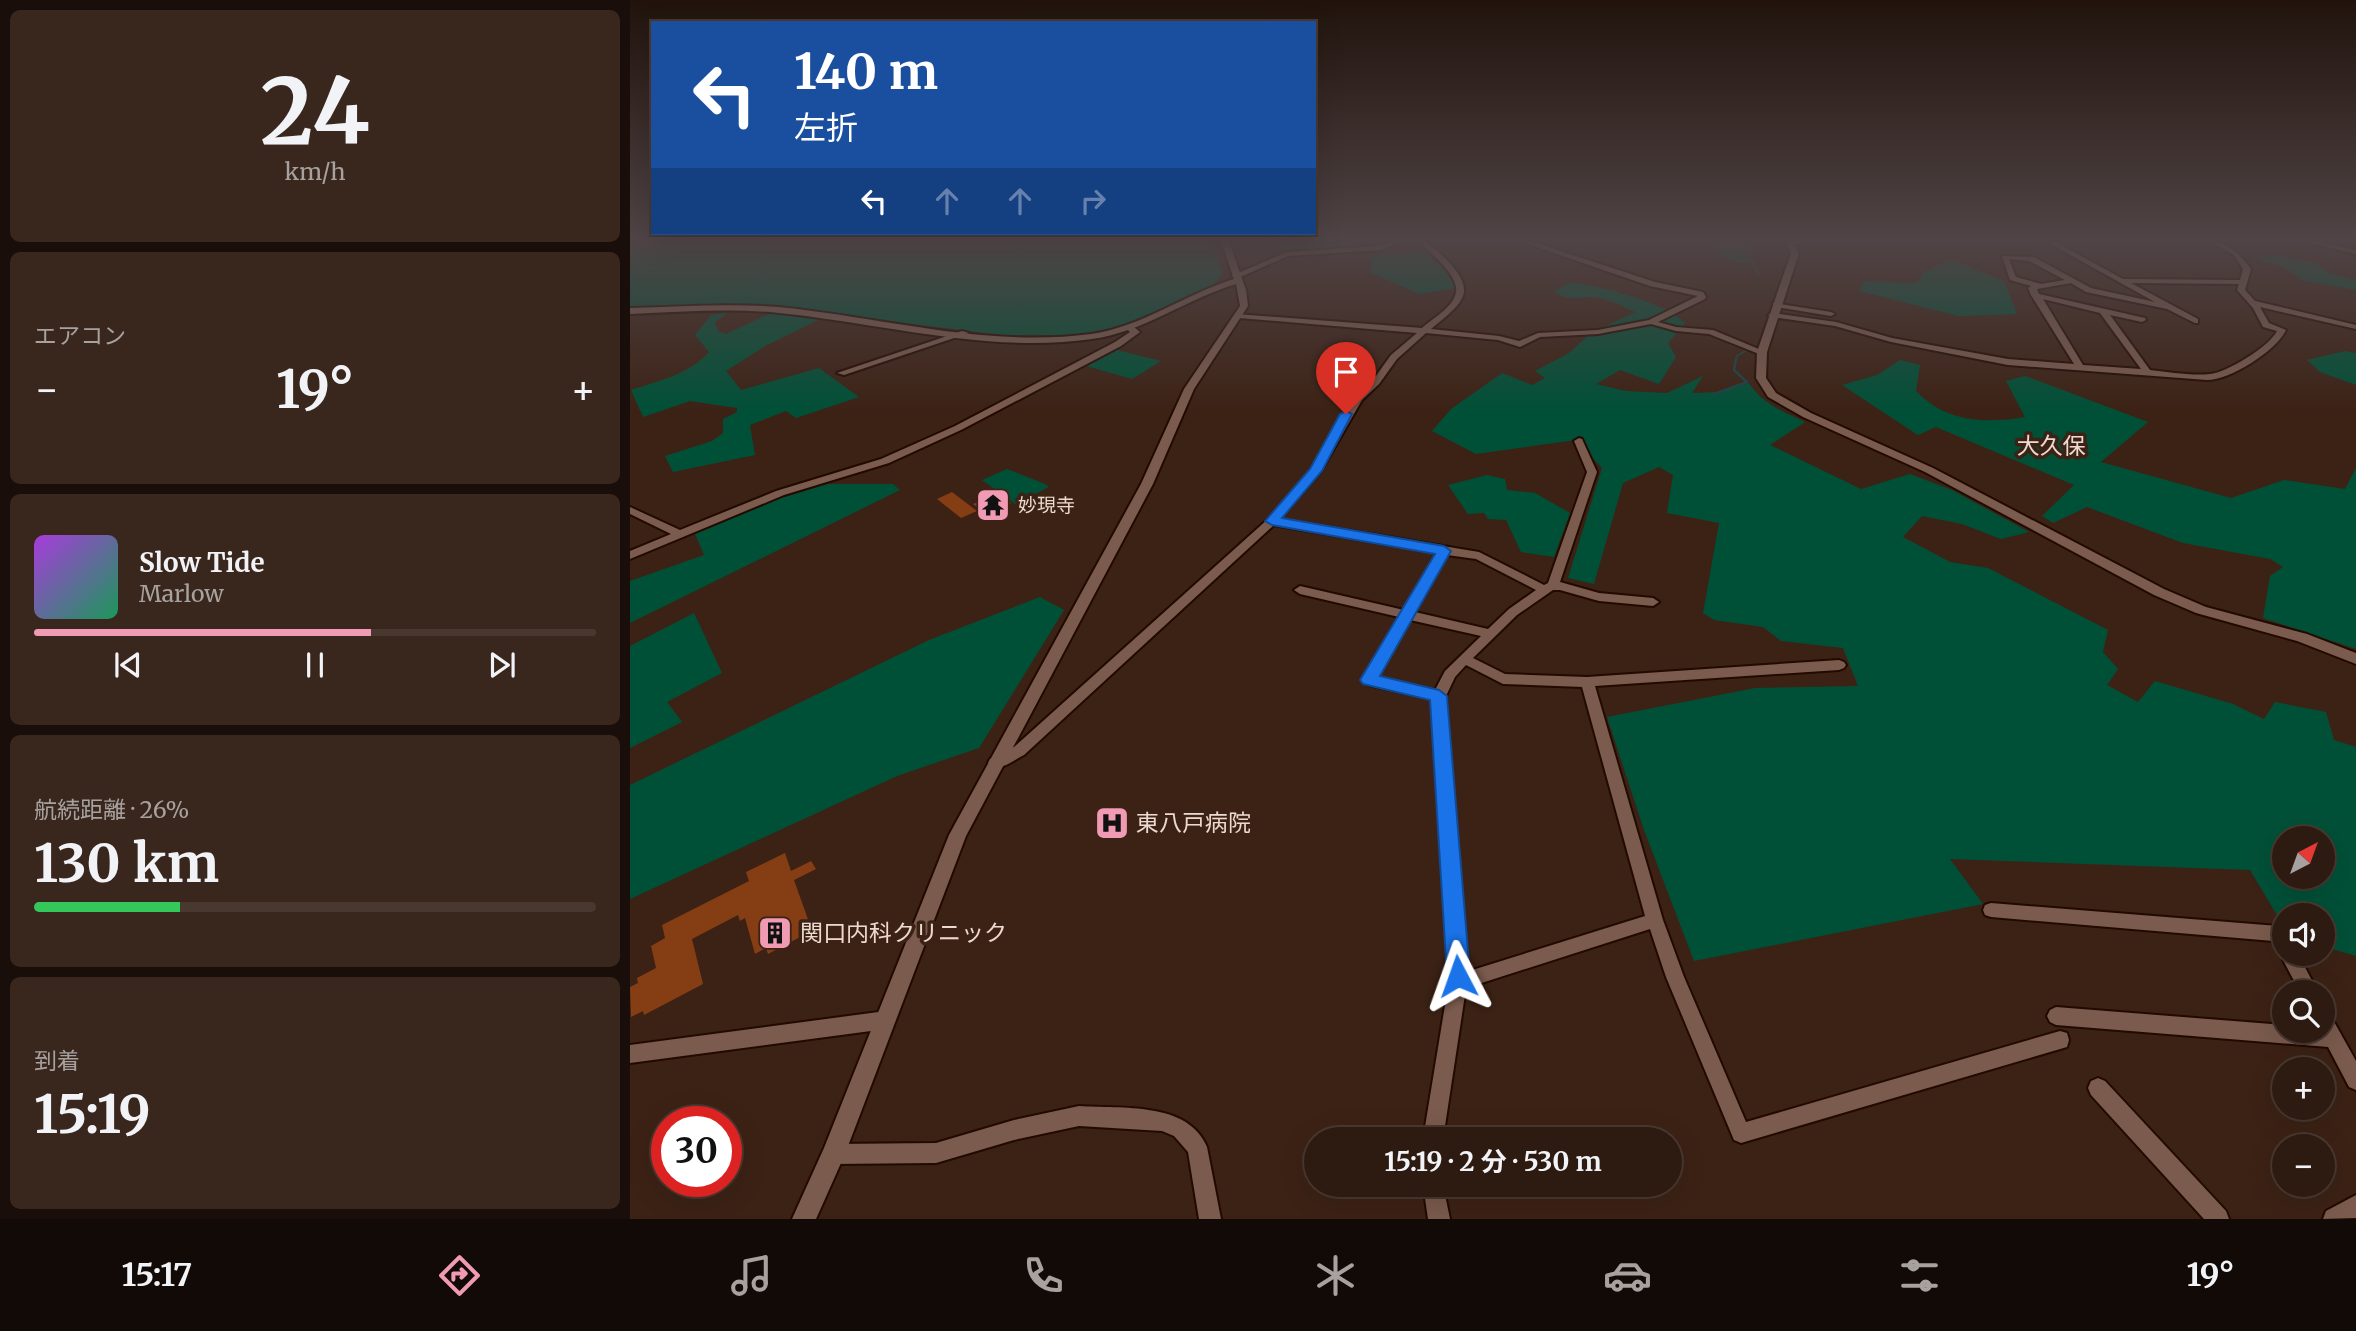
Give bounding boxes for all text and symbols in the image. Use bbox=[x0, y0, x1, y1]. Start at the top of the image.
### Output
text: 140 m bbox=[794, 41, 938, 102]
icon: left bbox=[679, 49, 770, 140]
text: 24 bbox=[260, 54, 370, 169]
text: 左折 bbox=[794, 108, 858, 148]
text: km/h bbox=[285, 157, 345, 186]
icon: left bbox=[855, 182, 893, 220]
icon: ahead bbox=[928, 182, 966, 220]
icon: ahead bbox=[1001, 182, 1039, 220]
icon: right bbox=[1074, 182, 1112, 220]
text: エアコン bbox=[34, 321, 126, 350]
pin bbox=[1316, 342, 1376, 414]
icon: arrive bbox=[1327, 353, 1365, 391]
text: 19° bbox=[276, 357, 354, 422]
text: − bbox=[34, 366, 59, 413]
text: + bbox=[571, 366, 596, 413]
district label: 大久保 bbox=[2017, 431, 2086, 460]
temple icon: 妙現寺 bbox=[974, 486, 1012, 524]
place label: 妙現寺 bbox=[1018, 493, 1075, 517]
text: Slow Tide bbox=[139, 546, 265, 579]
text: Marlow bbox=[139, 579, 224, 608]
icon: previous bbox=[109, 646, 147, 684]
icon: pause bbox=[296, 646, 334, 684]
icon: next bbox=[483, 646, 521, 684]
text: 航続距離 · 26% bbox=[34, 795, 189, 824]
hospital icon: 東八戸病院 bbox=[1093, 804, 1131, 842]
place label: 東八戸病院 bbox=[1136, 808, 1251, 837]
north arrow bbox=[2272, 826, 2334, 889]
map controls bbox=[2272, 826, 2335, 1197]
text: 130 km bbox=[34, 831, 219, 896]
button: sound bbox=[2272, 903, 2335, 966]
building icon: 関口内科クリニック bbox=[756, 914, 794, 952]
place label: 関口内科クリニック bbox=[800, 918, 1007, 947]
position arrow bbox=[1421, 939, 1495, 1013]
button: search bbox=[2272, 980, 2335, 1043]
text: 到着 bbox=[34, 1046, 80, 1075]
button: + bbox=[2272, 1057, 2335, 1120]
text: 15:19 bbox=[34, 1082, 151, 1147]
speed limit sign: 30 bbox=[651, 1106, 742, 1197]
button: − bbox=[2272, 1134, 2335, 1197]
text: 15:19 · 2 分 · 530 m bbox=[1384, 1145, 1602, 1178]
icon: directions bbox=[435, 1251, 484, 1300]
icon: music bbox=[727, 1251, 776, 1300]
icon: phone bbox=[1019, 1251, 1068, 1300]
icon: climate bbox=[1311, 1251, 1360, 1300]
icon: car bbox=[1603, 1251, 1652, 1300]
icon: filters bbox=[1895, 1251, 1944, 1300]
text: 15:17 bbox=[121, 1255, 192, 1295]
text: 19° bbox=[2187, 1255, 2235, 1295]

